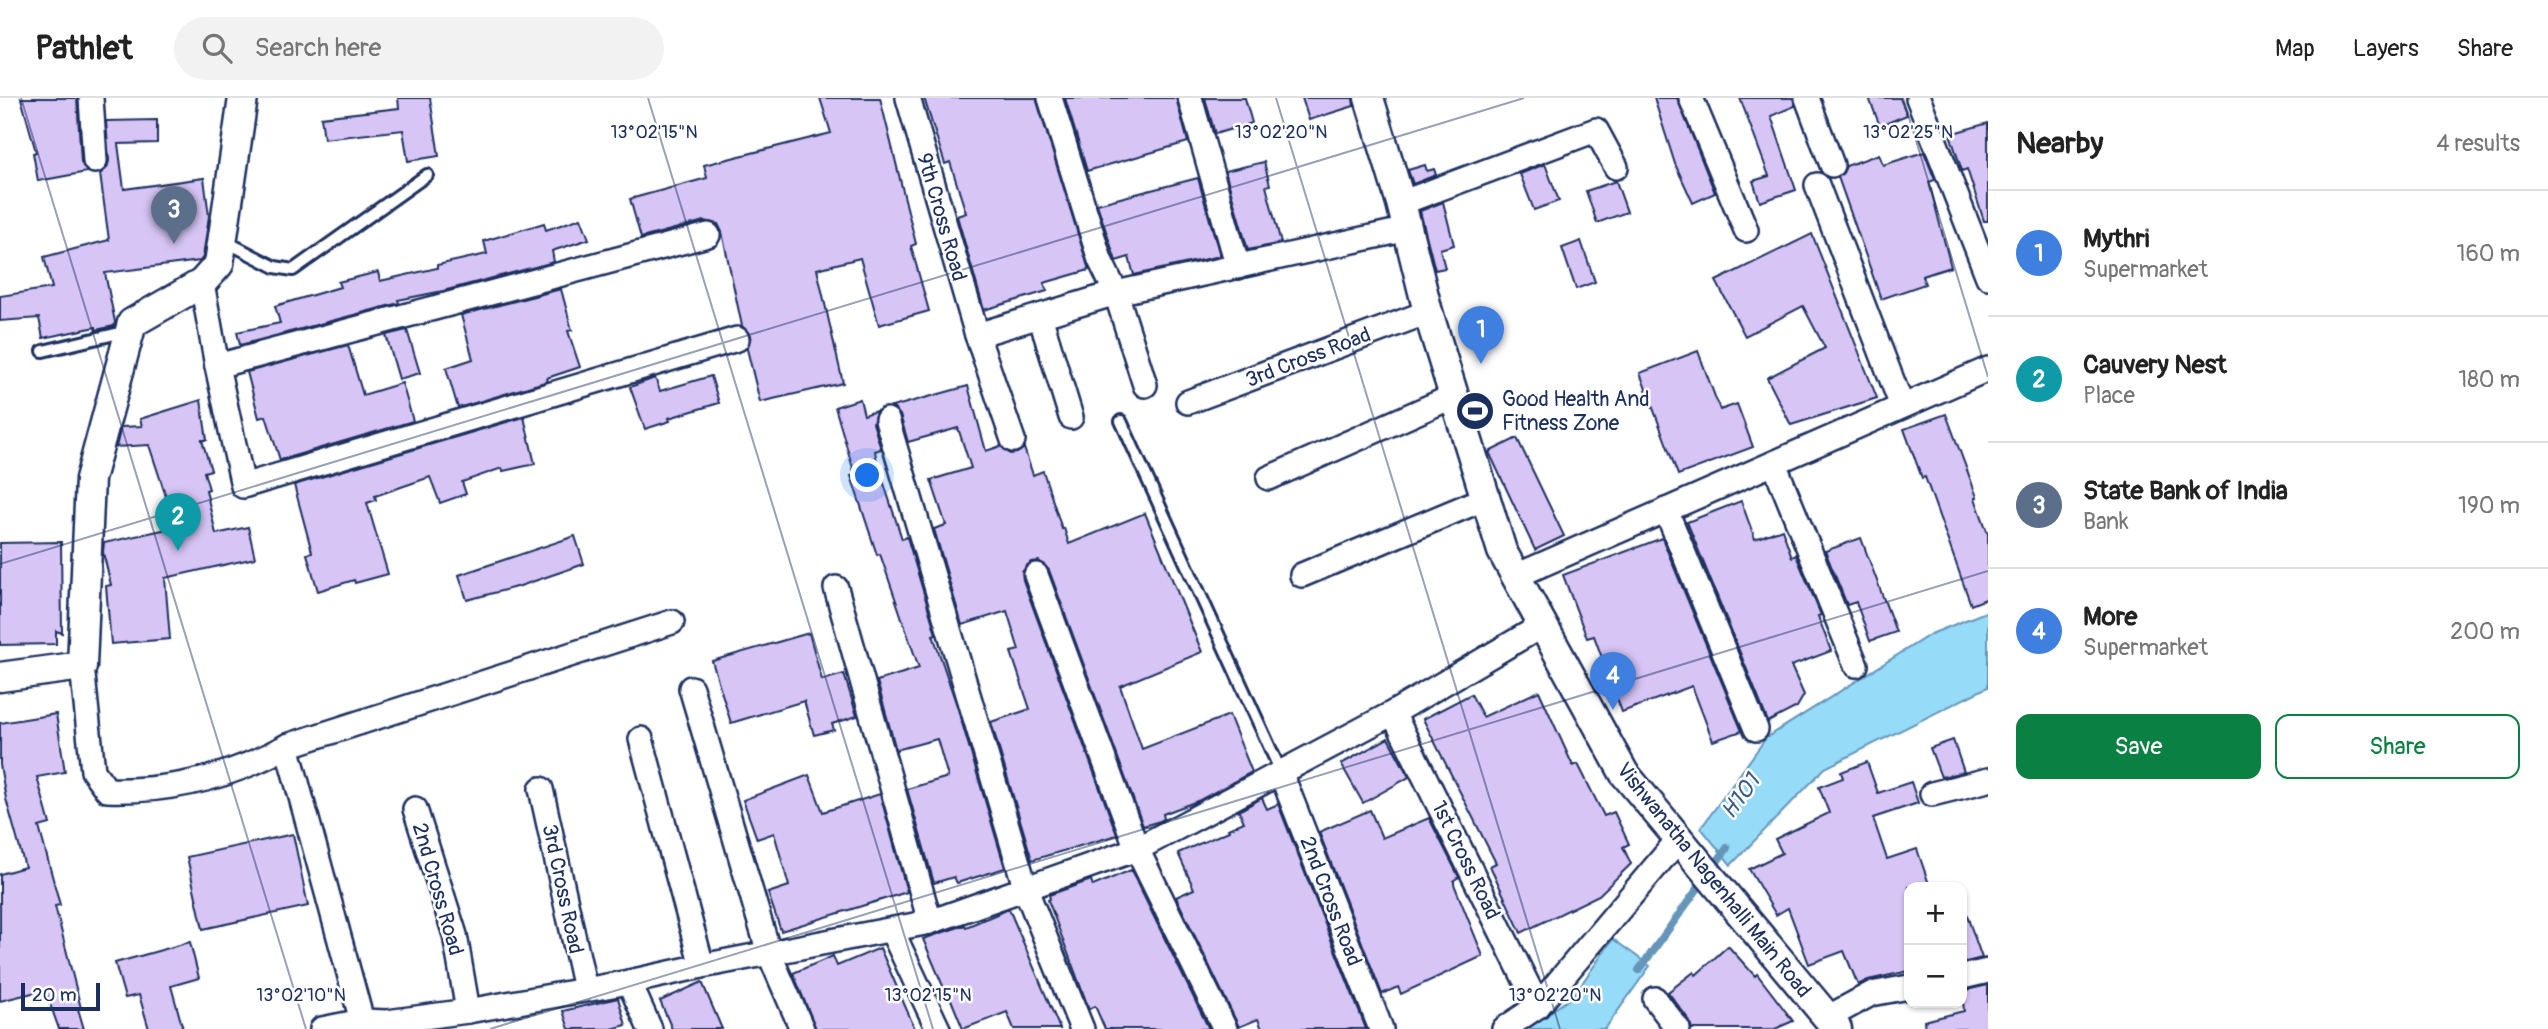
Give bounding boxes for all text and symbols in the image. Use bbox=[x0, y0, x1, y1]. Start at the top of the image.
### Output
search box bbox=[174, 17, 664, 80]
text: Pathlet bbox=[35, 28, 132, 69]
icon: search bbox=[198, 29, 236, 67]
text: Search here bbox=[254, 32, 381, 64]
text: Map bbox=[2275, 34, 2315, 63]
text: Layers bbox=[2353, 34, 2419, 63]
text: Share bbox=[2457, 34, 2513, 63]
text: 13°02'15"N bbox=[610, 121, 698, 144]
text: 13°02'20"N bbox=[1235, 121, 1327, 144]
text: 13°02'25"N bbox=[1863, 121, 1953, 144]
text: Nearby bbox=[2016, 125, 2103, 162]
text: 4 results bbox=[2436, 129, 2520, 158]
street label: 9th Cross Road bbox=[910, 150, 973, 284]
pin: 3 bbox=[151, 186, 197, 244]
text: Mythri bbox=[2083, 223, 2149, 255]
text: 1 bbox=[2035, 239, 2044, 268]
text: 160 m bbox=[2456, 239, 2520, 268]
text: Supermarket bbox=[2083, 255, 2208, 284]
pin: 1 bbox=[1458, 306, 1504, 364]
street label: 3rd Cross Road bbox=[1242, 321, 1375, 394]
text: Cauvery Nest bbox=[2083, 349, 2227, 381]
text: 2 bbox=[2033, 365, 2045, 394]
text: 180 m bbox=[2458, 365, 2520, 394]
text: Place bbox=[2083, 381, 2135, 410]
place label: Good Health And Fitness Zone bbox=[1502, 386, 1650, 437]
sports icon: Good Health And Fitness Zone bbox=[1454, 390, 1496, 432]
your location bbox=[850, 458, 884, 492]
text: State Bank of India bbox=[2083, 475, 2288, 507]
text: 3 bbox=[2033, 491, 2045, 520]
text: 190 m bbox=[2458, 491, 2520, 520]
pin: 2 bbox=[155, 493, 201, 551]
text: Bank bbox=[2083, 507, 2129, 536]
text: More bbox=[2083, 601, 2137, 633]
text: 4 bbox=[2032, 617, 2046, 646]
text: 200 m bbox=[2450, 617, 2520, 646]
text: Supermarket bbox=[2083, 633, 2208, 662]
pin: 4 bbox=[1590, 652, 1636, 710]
button: Save bbox=[2016, 714, 2261, 779]
button: Share bbox=[2275, 714, 2520, 779]
street label: Vishwanatha Nagenhalli Main Road bbox=[1610, 757, 1817, 1003]
water label: H101 bbox=[1714, 767, 1767, 824]
street label: 1st Cross Road bbox=[1425, 796, 1506, 924]
street label: 2nd Cross Road bbox=[406, 820, 469, 959]
street label: 3rd Cross Road bbox=[536, 822, 589, 956]
street label: 2nd Cross Road bbox=[1293, 833, 1368, 970]
map controls bbox=[1904, 882, 1967, 1008]
button: + bbox=[1904, 882, 1967, 945]
button: − bbox=[1904, 945, 1967, 1008]
scale bar bbox=[21, 980, 100, 1012]
text: 20 m bbox=[32, 983, 77, 1007]
text: 13°02'10"N bbox=[256, 984, 346, 1007]
text: 13°02'15"N bbox=[884, 984, 972, 1007]
text: 13°02'20"N bbox=[1509, 984, 1601, 1007]

